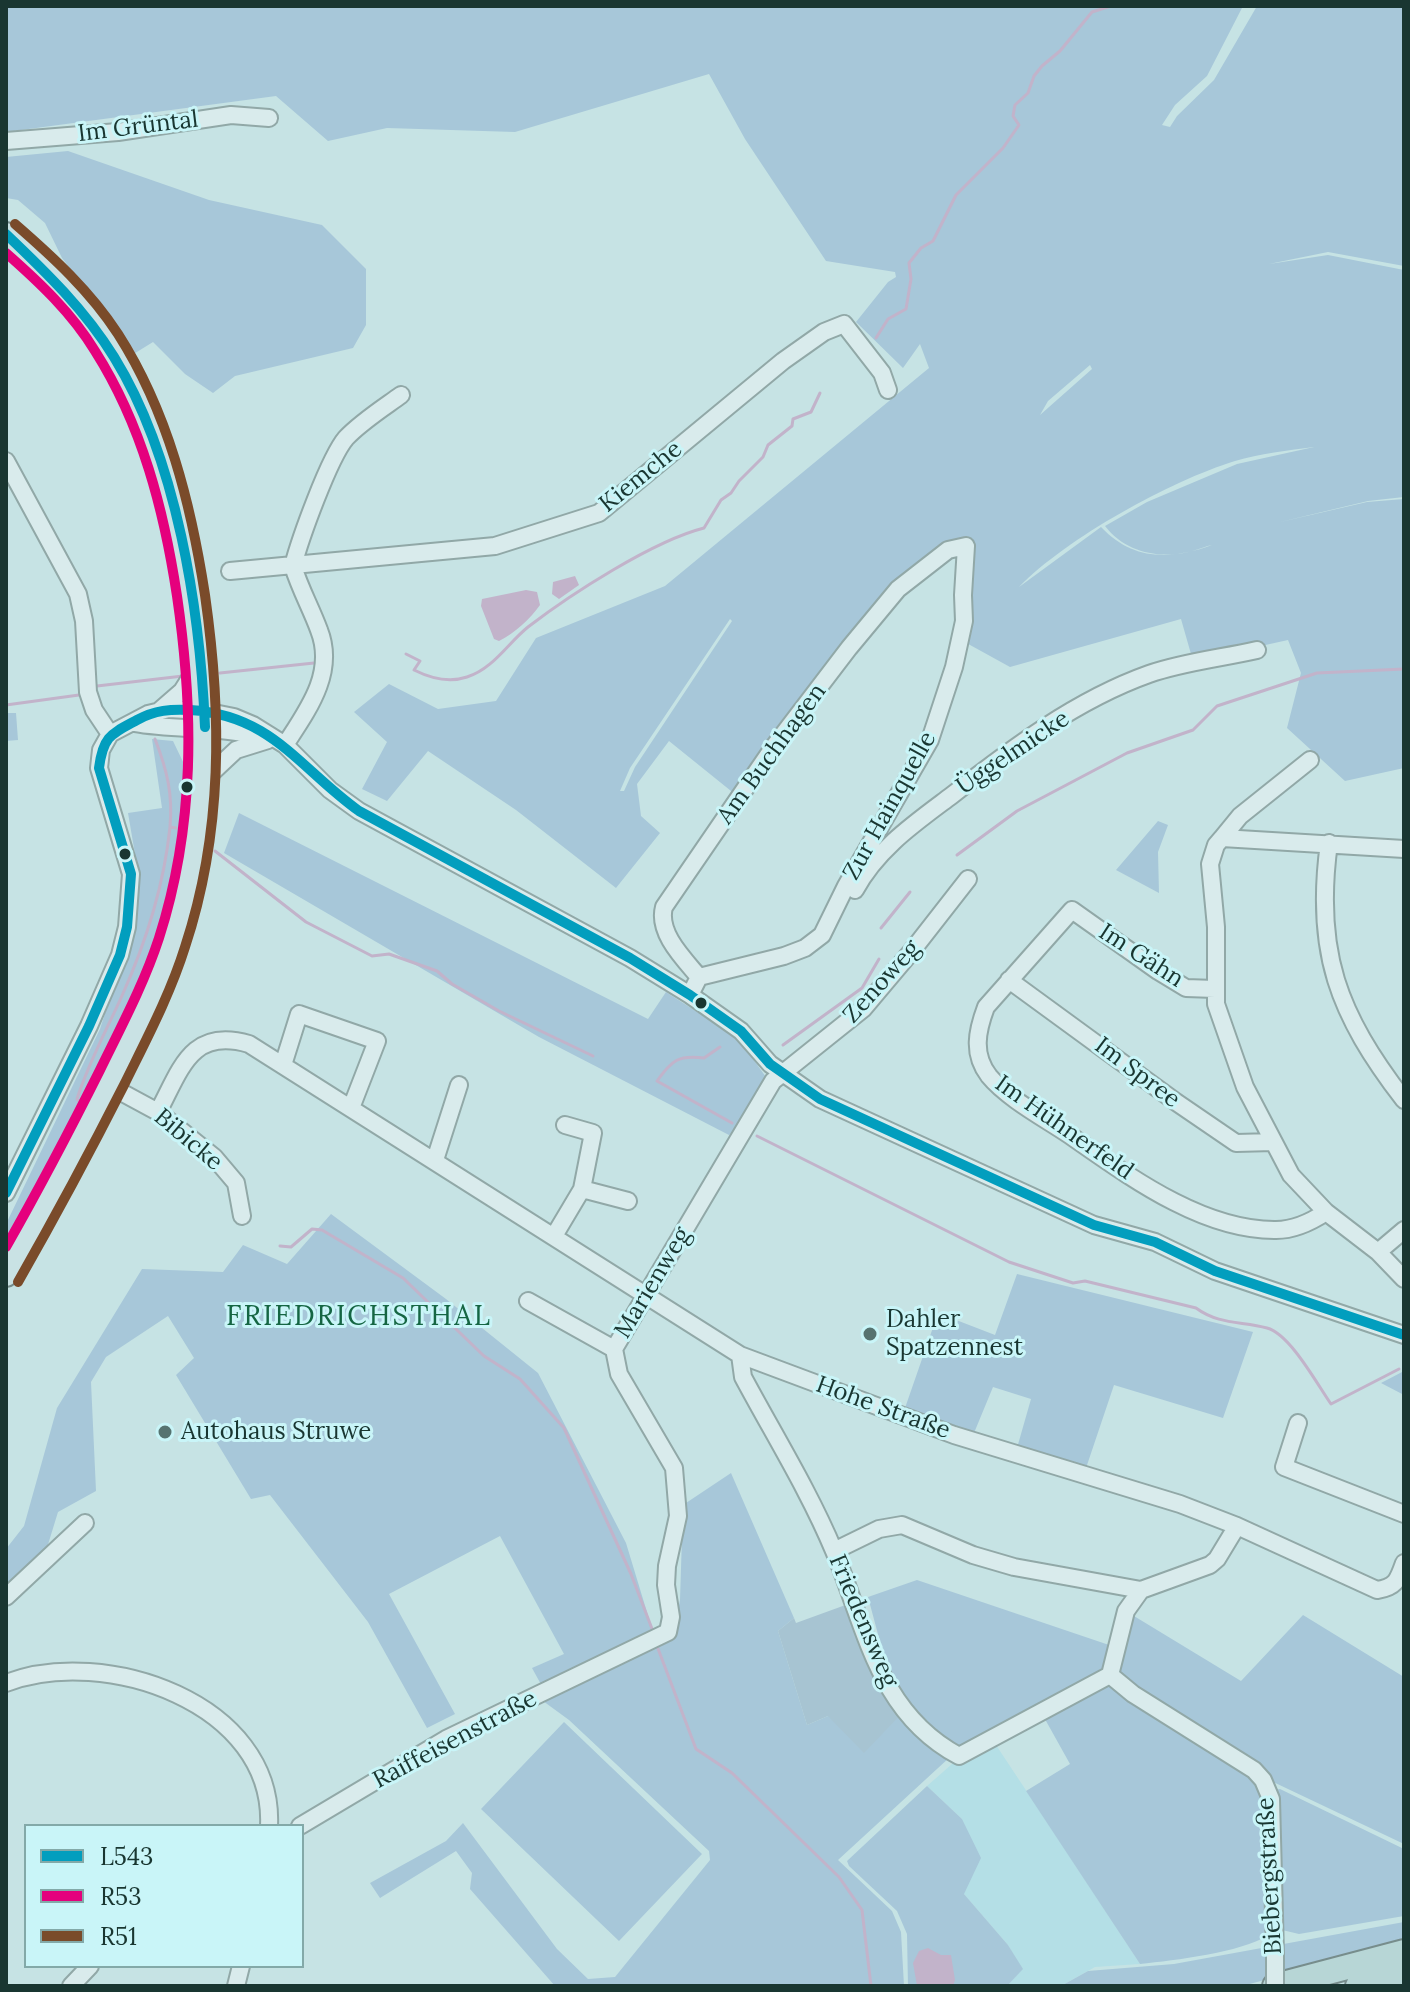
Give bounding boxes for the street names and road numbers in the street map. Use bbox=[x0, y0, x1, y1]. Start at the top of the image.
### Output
street label: Im Grüntal bbox=[76, 105, 200, 149]
street label: Kiemche bbox=[594, 435, 688, 519]
street label: Am Buchhagen bbox=[711, 678, 833, 830]
street label: Üggelmicke bbox=[951, 705, 1075, 801]
street label: Zur Hainquelle bbox=[837, 727, 943, 885]
street label: Im Gähn bbox=[1093, 918, 1189, 994]
street label: Zenoweg bbox=[837, 935, 927, 1029]
street label: Im Spree bbox=[1089, 1032, 1185, 1114]
street label: Im Hühnerfeld bbox=[989, 1070, 1139, 1186]
street label: Bibicke bbox=[148, 1103, 228, 1177]
street label: Marienweg bbox=[609, 1222, 697, 1344]
street label: Hohe Straße bbox=[812, 1370, 954, 1446]
street label: Friedensweg bbox=[822, 1550, 904, 1692]
street label: Raiffeisenstraße bbox=[368, 1685, 542, 1795]
street label: Biebergstraße bbox=[1252, 1797, 1288, 1955]

